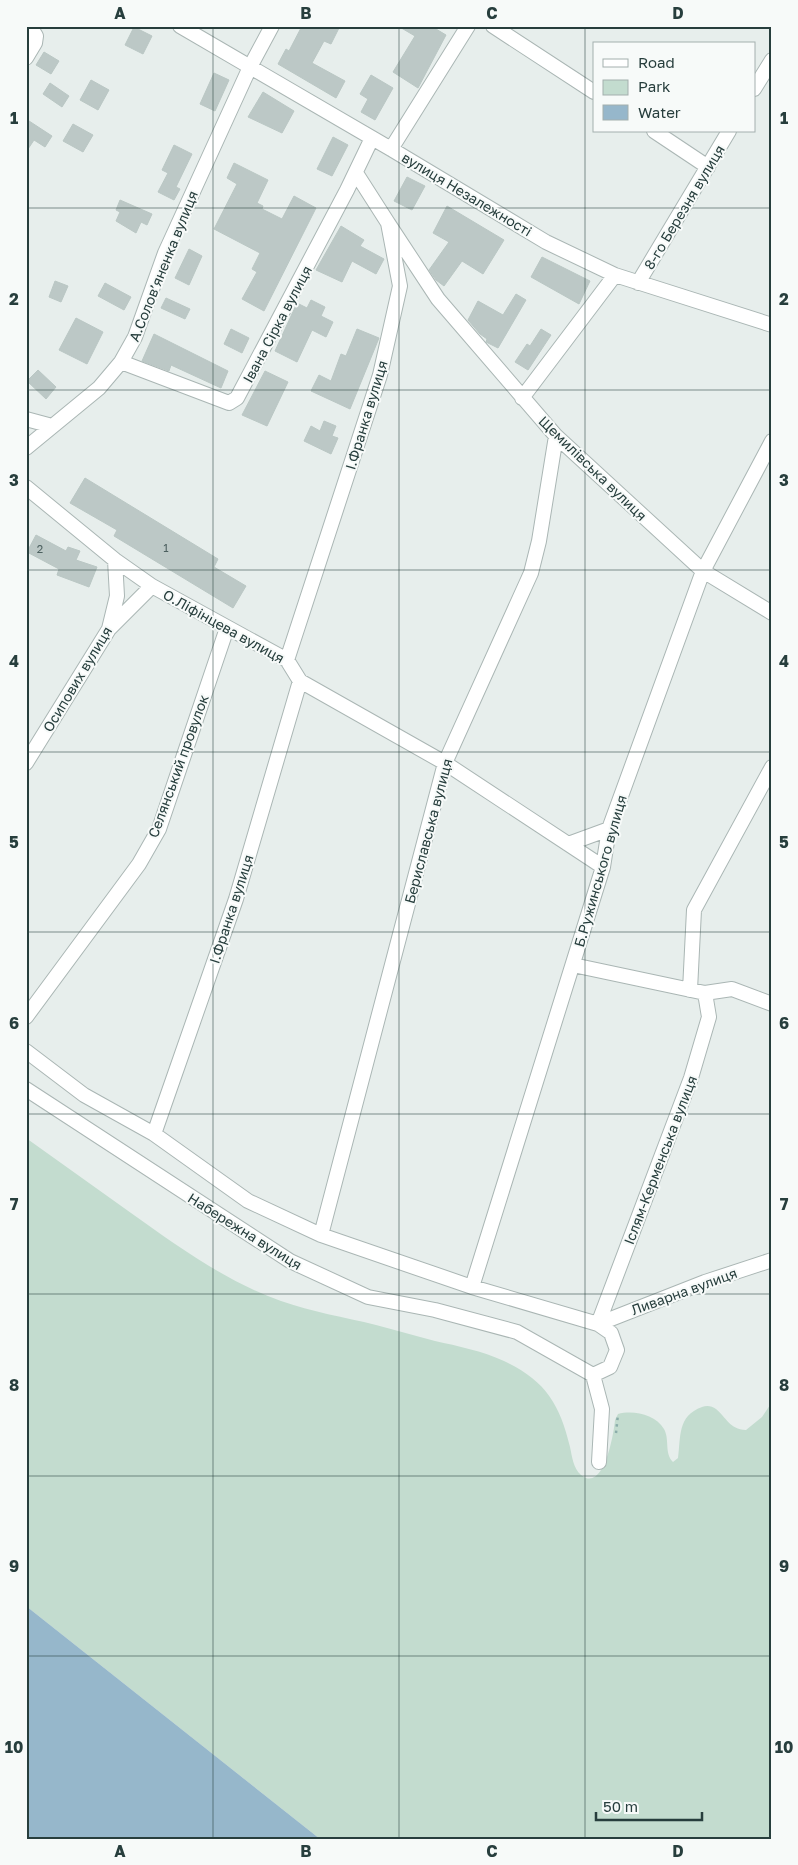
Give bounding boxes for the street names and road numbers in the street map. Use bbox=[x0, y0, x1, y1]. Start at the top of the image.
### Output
street label: 8-го Березня вулиця bbox=[640, 142, 728, 272]
street label: вулиця Незалежності bbox=[399, 148, 535, 240]
street label: А.Солов’яненка вулиця bbox=[125, 188, 201, 344]
street label: Івана Сірка вулиця bbox=[239, 263, 315, 385]
street label: І.Франка вулиця bbox=[341, 358, 391, 472]
street label: Щемилівська вулиця bbox=[536, 412, 650, 524]
street label: О.Ліфінцева вулиця bbox=[160, 586, 288, 666]
street label: Осипових вулиця bbox=[39, 623, 115, 735]
street label: Селянський провулок bbox=[144, 692, 212, 840]
street label: Бериславська вулиця bbox=[400, 757, 456, 905]
street label: Б.Ружинського вулиця bbox=[570, 793, 630, 949]
street label: І.Франка вулиця bbox=[205, 852, 257, 966]
street label: Іслям-Керменська вулиця bbox=[620, 1073, 700, 1247]
street label: Набережна вулиця bbox=[185, 1189, 305, 1273]
street label: Ливарна вулиця bbox=[629, 1264, 739, 1318]

